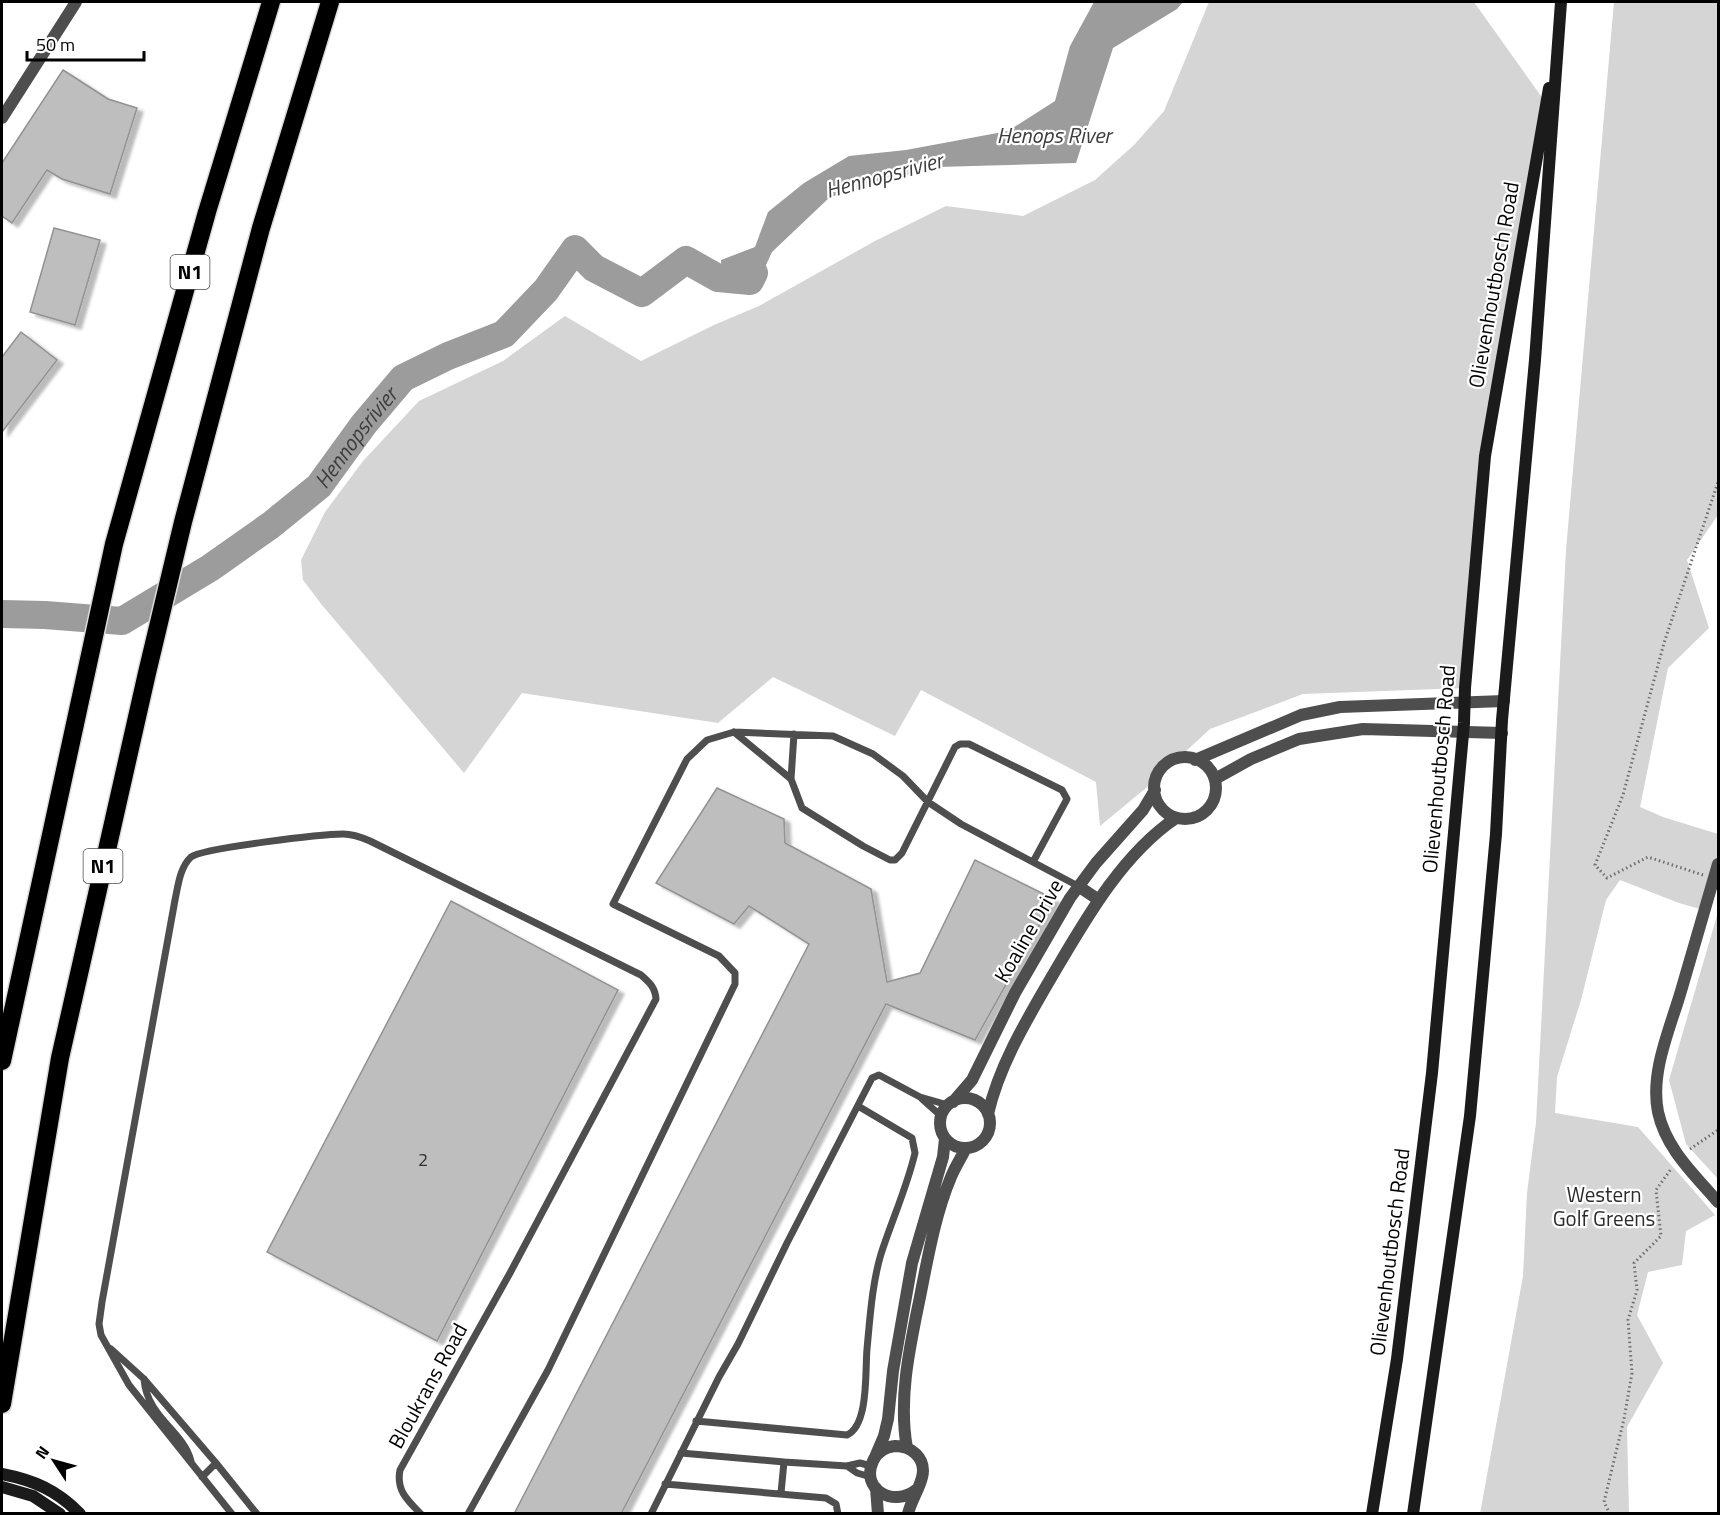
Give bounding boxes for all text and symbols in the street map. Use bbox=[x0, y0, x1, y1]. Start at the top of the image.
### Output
scale bar bbox=[27, 24, 144, 62]
text: 50 m bbox=[36, 31, 75, 58]
water label: Henops River bbox=[997, 118, 1114, 152]
water label: Hennopsrivier bbox=[822, 142, 949, 207]
street label: Olievenhoutbosch Road bbox=[1459, 179, 1527, 390]
road number: N1 bbox=[170, 255, 210, 289]
water label: Hennopsrivier bbox=[305, 377, 407, 496]
street label: Olievenhoutbosch Road bbox=[1413, 663, 1463, 874]
road number: N1 bbox=[84, 849, 122, 883]
street label: Koaline Drive bbox=[985, 873, 1071, 988]
house number: 2 bbox=[418, 1146, 428, 1173]
street label: Olievenhoutbosch Road bbox=[1360, 1146, 1418, 1357]
park label: Western Golf Greens bbox=[1553, 1178, 1655, 1234]
street label: Bloukrans Road bbox=[379, 1317, 475, 1454]
north arrow bbox=[24, 1431, 84, 1491]
text: N bbox=[29, 1441, 55, 1464]

